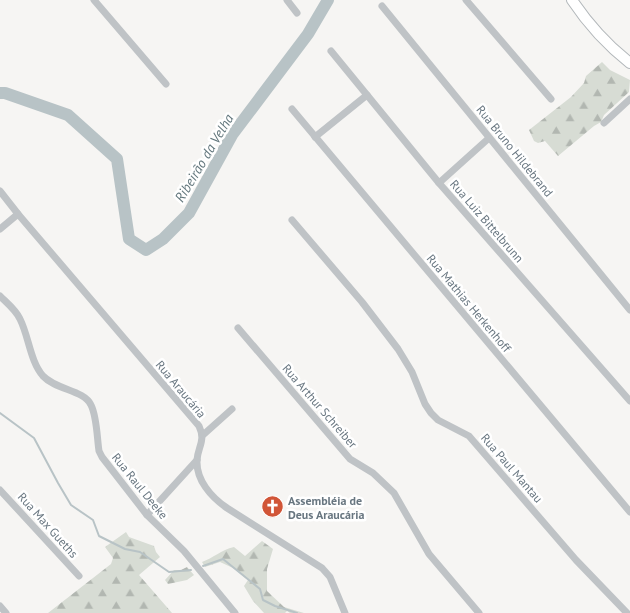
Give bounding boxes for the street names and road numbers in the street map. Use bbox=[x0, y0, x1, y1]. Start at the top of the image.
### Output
street label: Rua Bruno Hildebrand bbox=[474, 102, 556, 200]
street label: Rua Luiz Bittelbrunn bbox=[447, 177, 527, 265]
street label: Rua Mathias Herkenhoff bbox=[424, 251, 515, 356]
street label: Rua Araucária bbox=[153, 357, 209, 421]
street label: Rua Arthur Schreiber bbox=[279, 361, 361, 451]
street label: Rua Paul Mantau bbox=[478, 430, 546, 506]
street label: Rua Raul Deeke bbox=[109, 450, 171, 522]
street label: Rua Max Gueths bbox=[15, 489, 81, 561]

